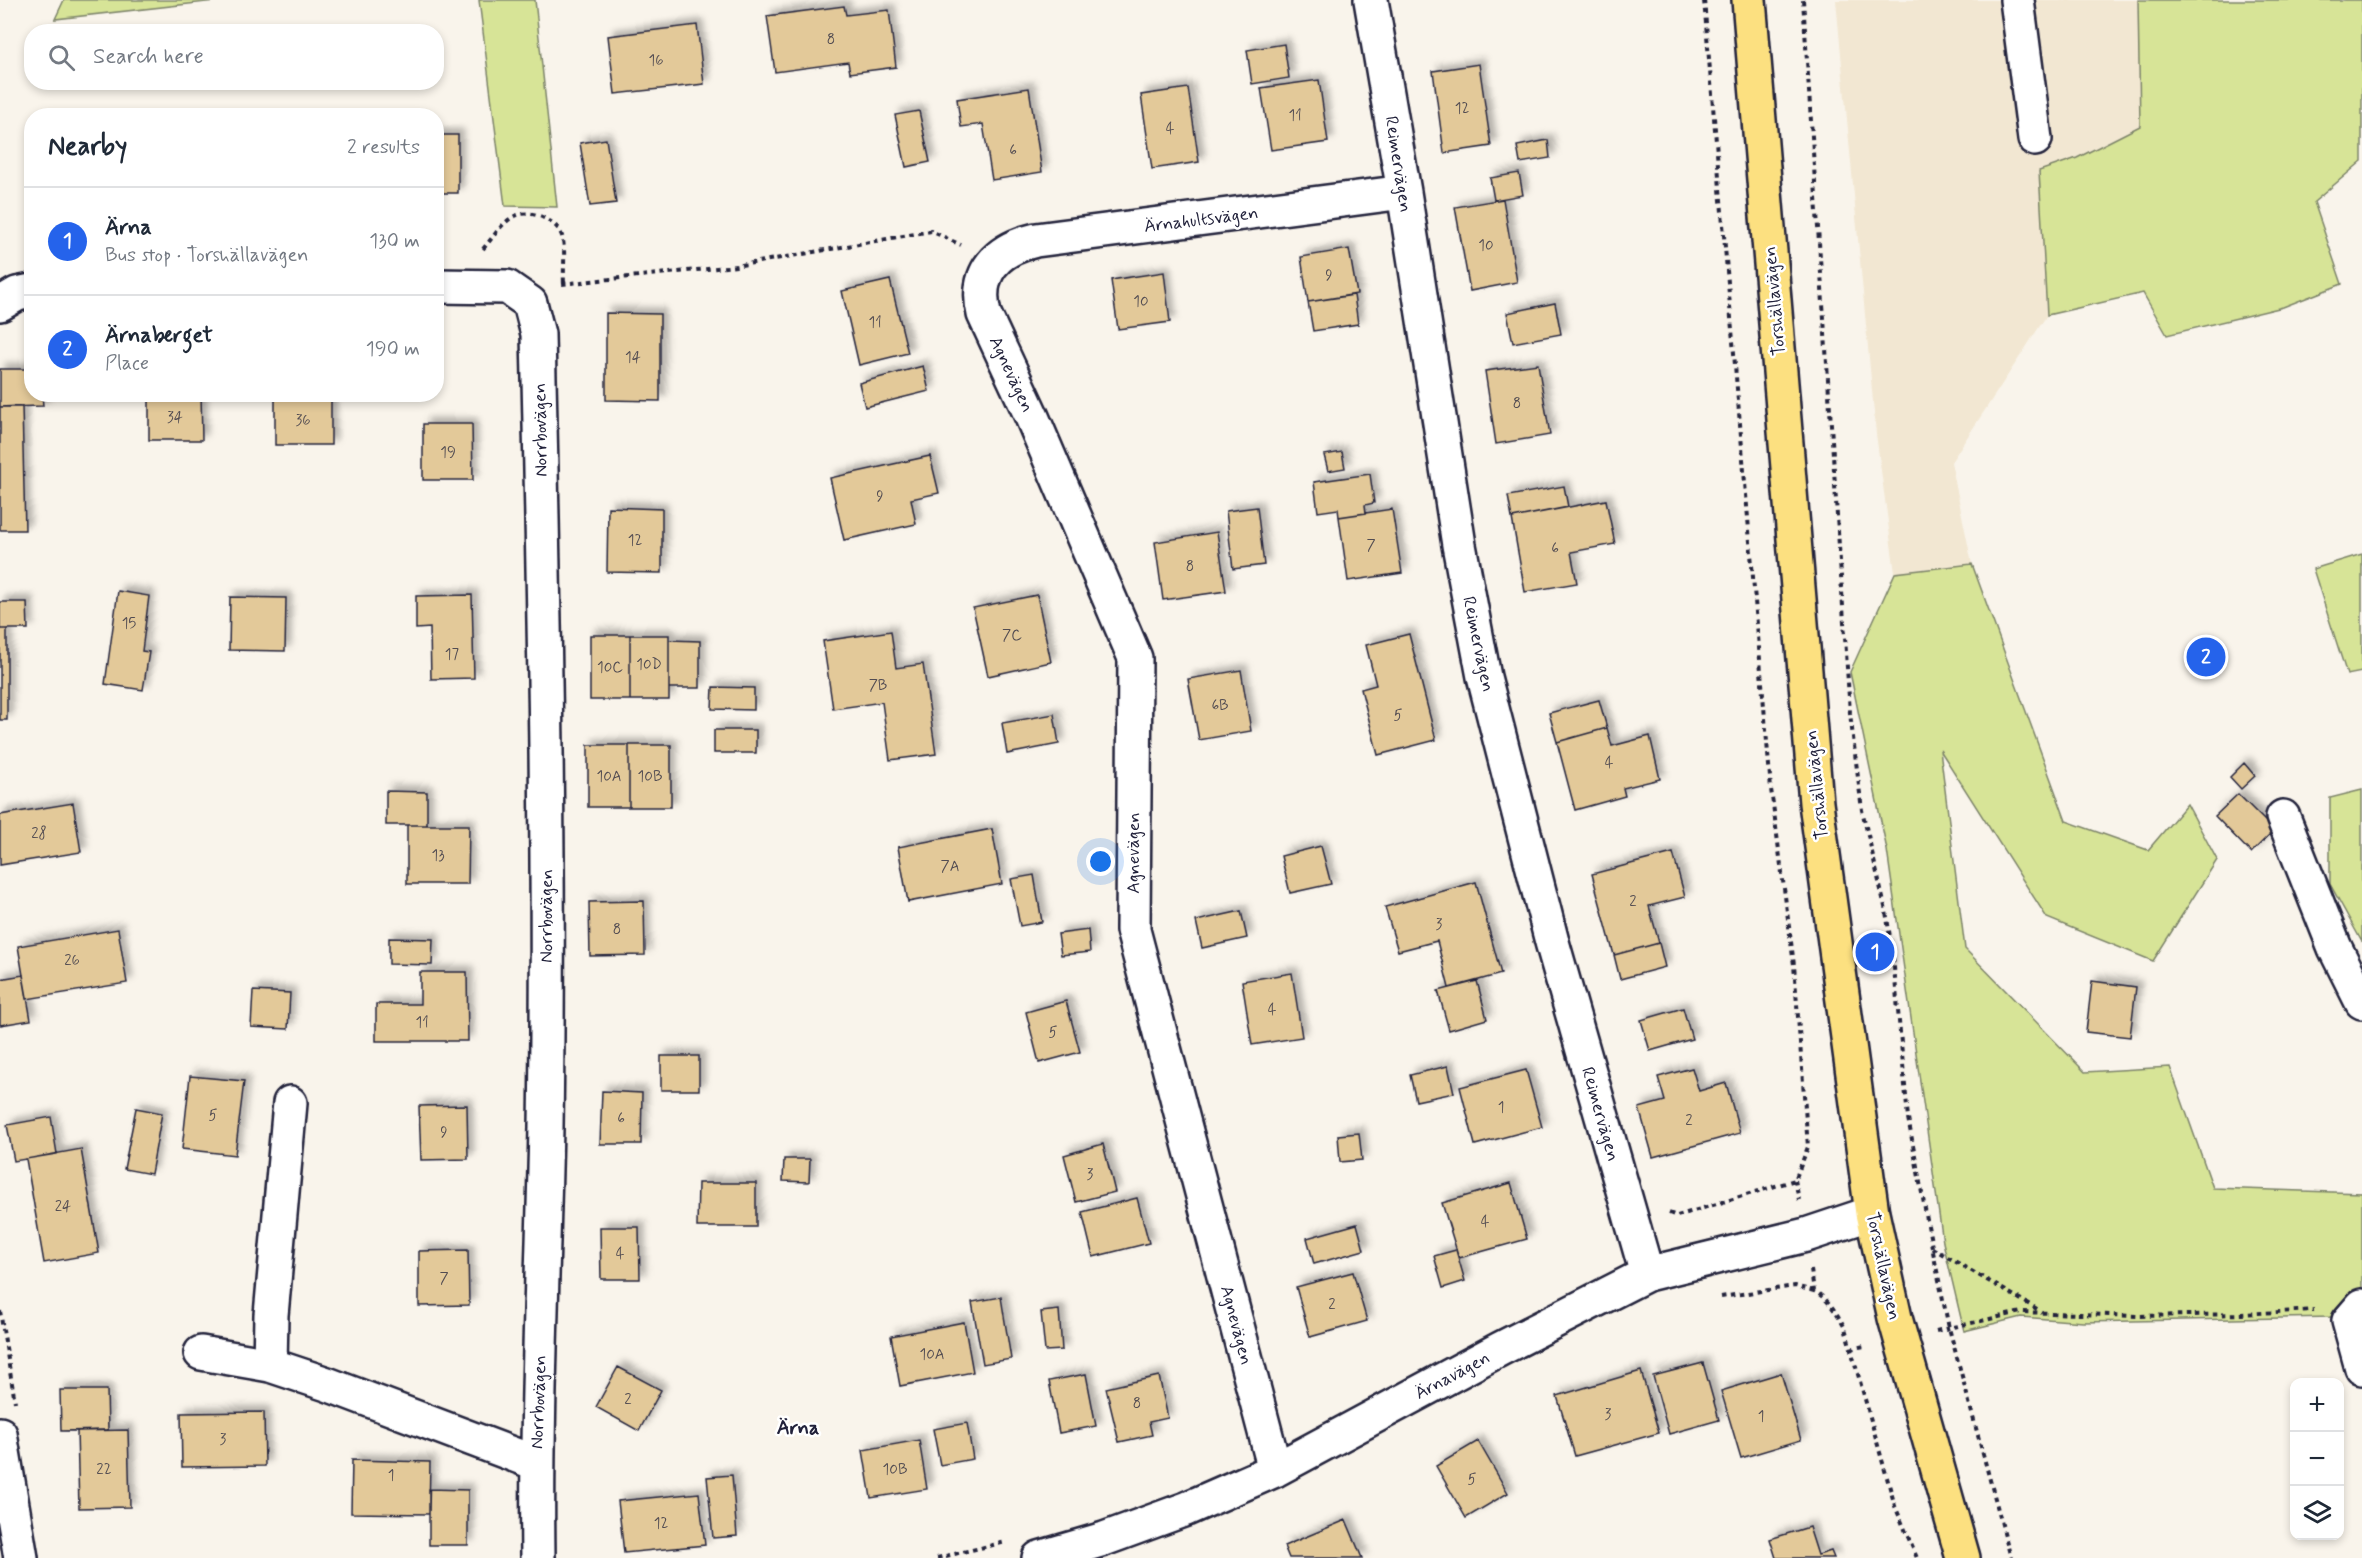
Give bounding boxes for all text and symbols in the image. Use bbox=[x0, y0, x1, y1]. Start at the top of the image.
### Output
search box bbox=[24, 24, 444, 90]
house number: 8 bbox=[827, 30, 835, 50]
icon: search bbox=[45, 41, 78, 74]
text: Search here bbox=[93, 43, 204, 71]
house number: 16 bbox=[648, 51, 664, 71]
house number: 12 bbox=[1455, 99, 1469, 119]
house number: 11 bbox=[1288, 106, 1302, 126]
street label: Reimervägen bbox=[1379, 114, 1417, 214]
house number: 4 bbox=[1166, 119, 1175, 139]
text: Nearby bbox=[48, 130, 127, 164]
text: 2 results bbox=[347, 134, 420, 161]
house number: 6 bbox=[1009, 141, 1017, 161]
street label: Ärnahultsvägen bbox=[1143, 201, 1260, 239]
text: Ärna bbox=[105, 214, 152, 242]
text: 1 bbox=[63, 228, 72, 255]
text: 130 m bbox=[369, 228, 420, 255]
house number: 10 bbox=[1478, 236, 1494, 256]
text: Bus stop · Torshällavägen bbox=[105, 242, 309, 269]
street label: Torshällavägen bbox=[1758, 245, 1792, 357]
house number: 9 bbox=[1325, 266, 1333, 286]
house number: 10 bbox=[1133, 292, 1149, 312]
house number: 11 bbox=[868, 313, 882, 333]
text: Ärnaberget bbox=[105, 322, 213, 350]
street label: Agnevägen bbox=[983, 332, 1039, 416]
text: 2 bbox=[63, 336, 72, 363]
text: 190 m bbox=[366, 336, 420, 363]
house number: 14 bbox=[625, 348, 641, 368]
text: Place bbox=[105, 350, 149, 377]
street label: Norrbovägen bbox=[528, 383, 554, 477]
house number: 8 bbox=[1513, 394, 1521, 414]
house number: 34 bbox=[167, 408, 183, 428]
house number: 36 bbox=[295, 411, 311, 431]
house number: 19 bbox=[440, 443, 456, 463]
house number: 9 bbox=[876, 487, 884, 507]
house number: 12 bbox=[628, 531, 642, 551]
house number: 7 bbox=[1366, 536, 1376, 556]
house number: 6 bbox=[1551, 539, 1559, 559]
house number: 8 bbox=[1186, 557, 1194, 577]
street label: Reimervägen bbox=[1456, 594, 1500, 694]
house number: 15 bbox=[122, 614, 136, 634]
house number: 7C bbox=[1002, 626, 1022, 646]
pin: 2 bbox=[2186, 634, 2226, 680]
house number: 17 bbox=[445, 645, 460, 665]
house number: 10D bbox=[636, 655, 662, 675]
house number: 10C bbox=[597, 658, 623, 678]
house number: 7B bbox=[869, 676, 887, 696]
house number: 6B bbox=[1211, 696, 1229, 716]
house number: 5 bbox=[1393, 706, 1403, 726]
street label: Torshällavägen bbox=[1799, 729, 1835, 841]
house number: 4 bbox=[1605, 753, 1614, 773]
house number: 10A bbox=[596, 767, 622, 787]
house number: 10B bbox=[638, 767, 662, 787]
street label: Agnevägen bbox=[1122, 812, 1146, 894]
house number: 28 bbox=[31, 824, 47, 844]
house number: 13 bbox=[431, 846, 445, 866]
your location bbox=[1086, 847, 1115, 876]
house number: 7A bbox=[941, 857, 959, 877]
street label: Norrbovägen bbox=[535, 869, 559, 963]
house number: 2 bbox=[1629, 892, 1637, 912]
house number: 3 bbox=[1436, 915, 1443, 935]
house number: 8 bbox=[613, 920, 621, 940]
pin: 1 bbox=[1856, 930, 1894, 974]
house number: 26 bbox=[64, 951, 80, 971]
house number: 4 bbox=[1268, 1000, 1277, 1020]
house number: 11 bbox=[415, 1013, 429, 1033]
house number: 5 bbox=[1048, 1023, 1058, 1043]
street label: Reimervägen bbox=[1575, 1064, 1625, 1164]
house number: 1 bbox=[1498, 1098, 1504, 1118]
house number: 5 bbox=[208, 1106, 218, 1126]
house number: 6 bbox=[617, 1109, 625, 1129]
house number: 2 bbox=[1685, 1111, 1693, 1131]
house number: 9 bbox=[440, 1123, 448, 1143]
house number: 3 bbox=[1087, 1165, 1094, 1185]
house number: 24 bbox=[55, 1197, 71, 1217]
street label: Torshällavägen bbox=[1860, 1210, 1906, 1322]
house number: 4 bbox=[1481, 1212, 1490, 1232]
house number: 4 bbox=[616, 1244, 625, 1264]
house number: 7 bbox=[439, 1269, 449, 1289]
street label: Agnevägen bbox=[1214, 1283, 1258, 1368]
house number: 2 bbox=[1328, 1295, 1336, 1315]
house number: 10A bbox=[919, 1345, 945, 1365]
street label: Ärnavägen bbox=[1411, 1346, 1494, 1406]
street label: Norrbovägen bbox=[525, 1355, 553, 1449]
map controls bbox=[2290, 1378, 2344, 1540]
button: + bbox=[2290, 1378, 2344, 1432]
house number: 2 bbox=[624, 1390, 632, 1410]
house number: 8 bbox=[1133, 1394, 1141, 1414]
house number: 3 bbox=[1605, 1405, 1612, 1425]
house number: 1 bbox=[1758, 1407, 1764, 1427]
district label: Ärna bbox=[777, 1415, 819, 1442]
house number: 3 bbox=[220, 1430, 227, 1450]
button: − bbox=[2290, 1432, 2344, 1486]
house number: 22 bbox=[96, 1460, 112, 1480]
house number: 10B bbox=[883, 1460, 907, 1480]
house number: 1 bbox=[388, 1466, 394, 1486]
house number: 5 bbox=[1467, 1470, 1477, 1490]
button: layers bbox=[2290, 1486, 2344, 1540]
house number: 12 bbox=[654, 1514, 668, 1534]

